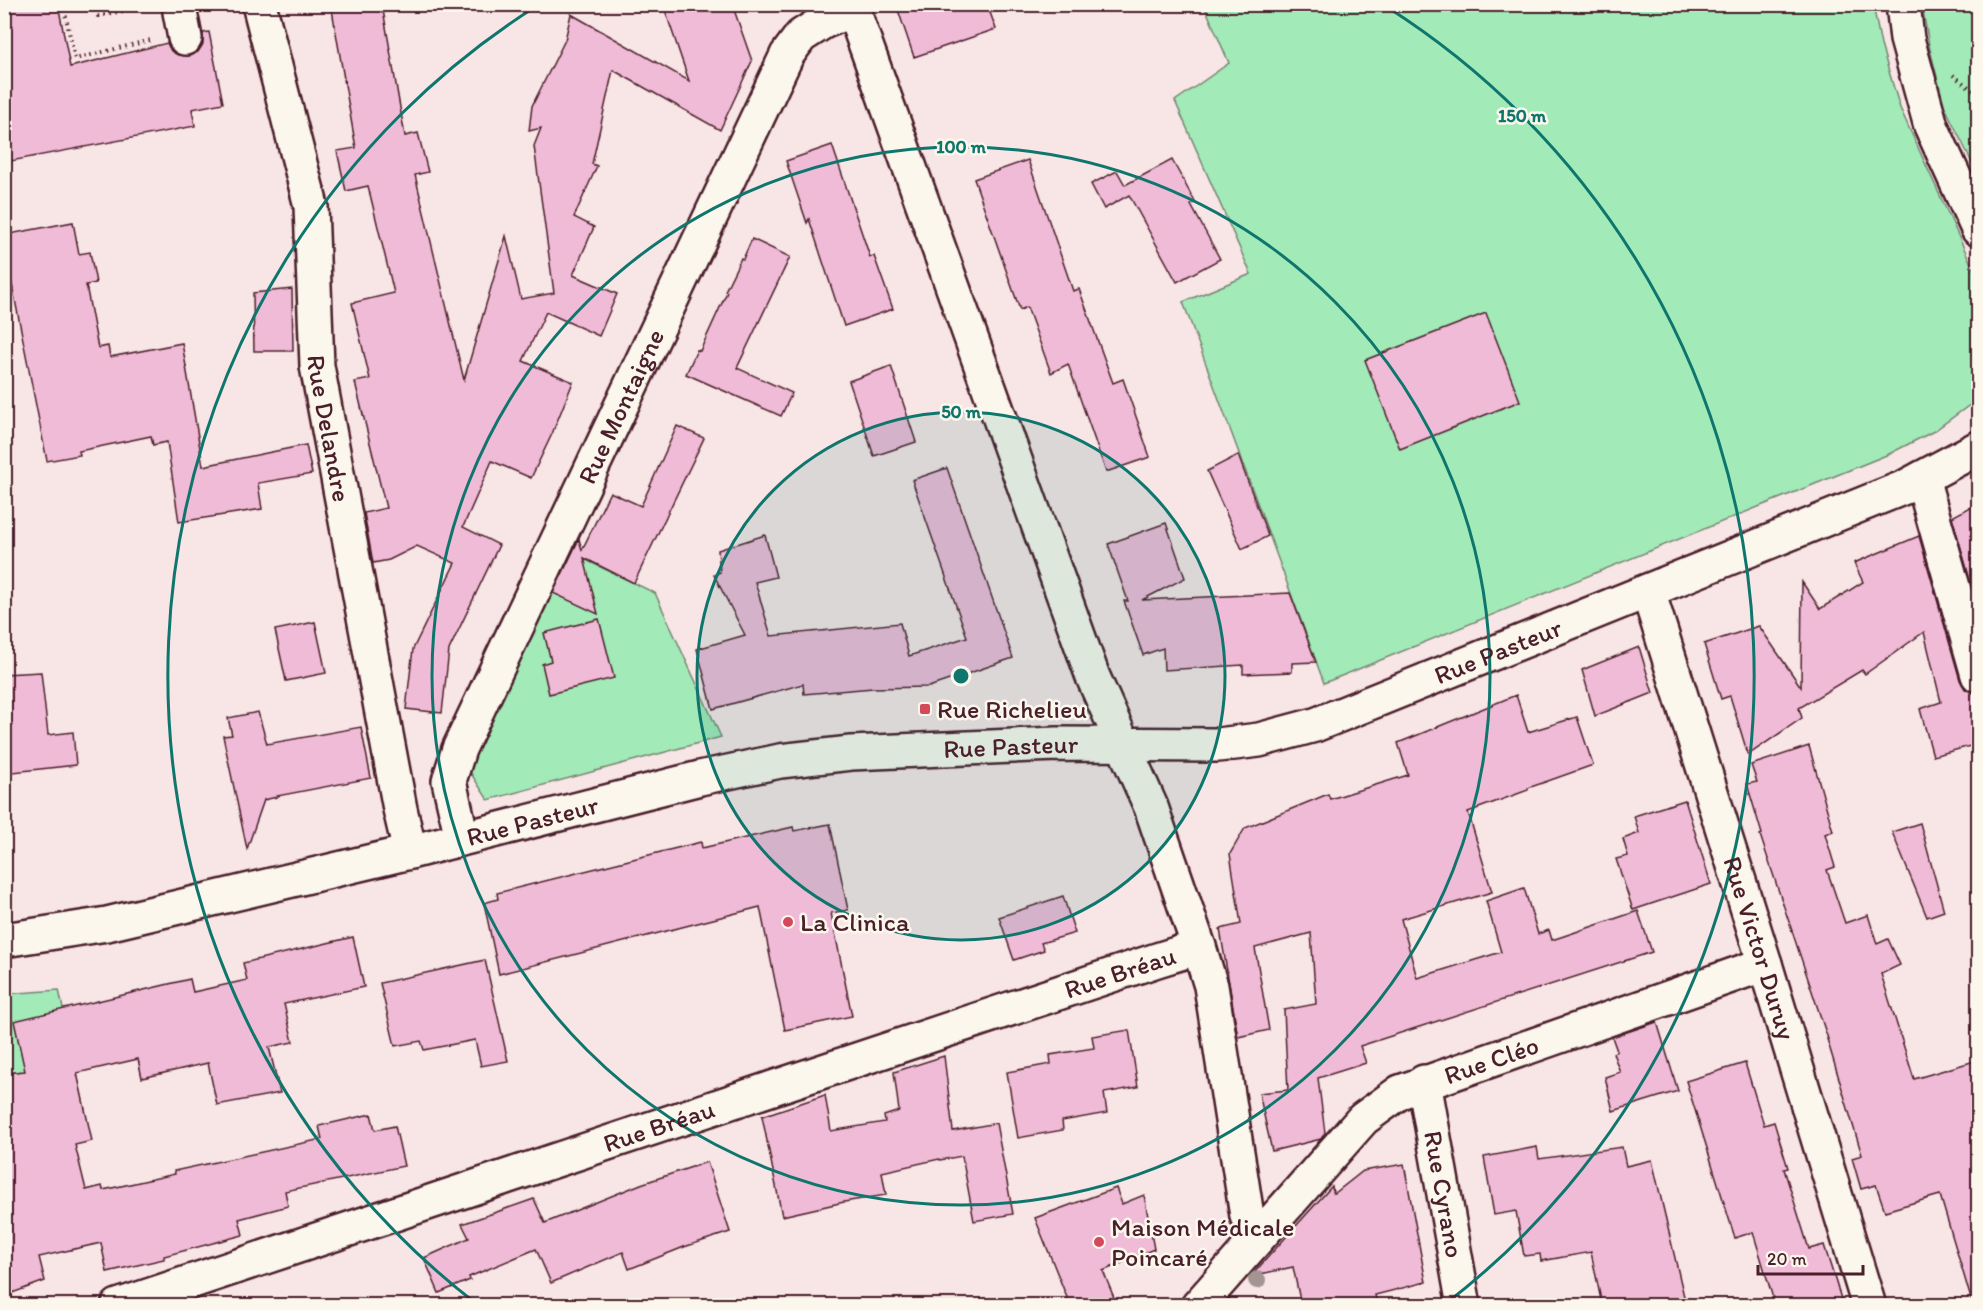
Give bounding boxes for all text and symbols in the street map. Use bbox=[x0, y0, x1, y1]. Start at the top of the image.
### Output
text: 150 m bbox=[1498, 105, 1547, 127]
text: 100 m bbox=[936, 136, 987, 158]
street label: Rue Montaigne bbox=[571, 324, 671, 489]
street label: Rue Delandre bbox=[301, 354, 358, 504]
text: 50 m bbox=[941, 401, 982, 423]
street label: Rue Pasteur bbox=[1429, 611, 1567, 691]
centre of rings bbox=[951, 666, 971, 686]
place label: Rue Richelieu bbox=[937, 693, 1087, 725]
marker: Rue Richelieu bbox=[918, 702, 932, 716]
street label: Rue Pasteur bbox=[943, 728, 1079, 765]
street label: Rue Pasteur bbox=[463, 788, 602, 853]
street label: Rue Victor Duruy bbox=[1716, 852, 1803, 1043]
place label: La Clinica bbox=[800, 906, 910, 938]
marker: La Clinica bbox=[781, 915, 795, 929]
street label: Rue Bréau bbox=[1060, 939, 1179, 1006]
street label: Rue Cléo bbox=[1440, 1029, 1543, 1091]
street label: Rue Bréau bbox=[599, 1092, 719, 1159]
street label: Rue Cyrano bbox=[1417, 1128, 1471, 1260]
place label: Maison Médicale Poincaré bbox=[1111, 1211, 1295, 1273]
marker: Maison Médicale Poincaré bbox=[1092, 1235, 1106, 1249]
scale bar bbox=[1758, 1238, 1863, 1276]
text: 20 m bbox=[1767, 1248, 1807, 1270]

